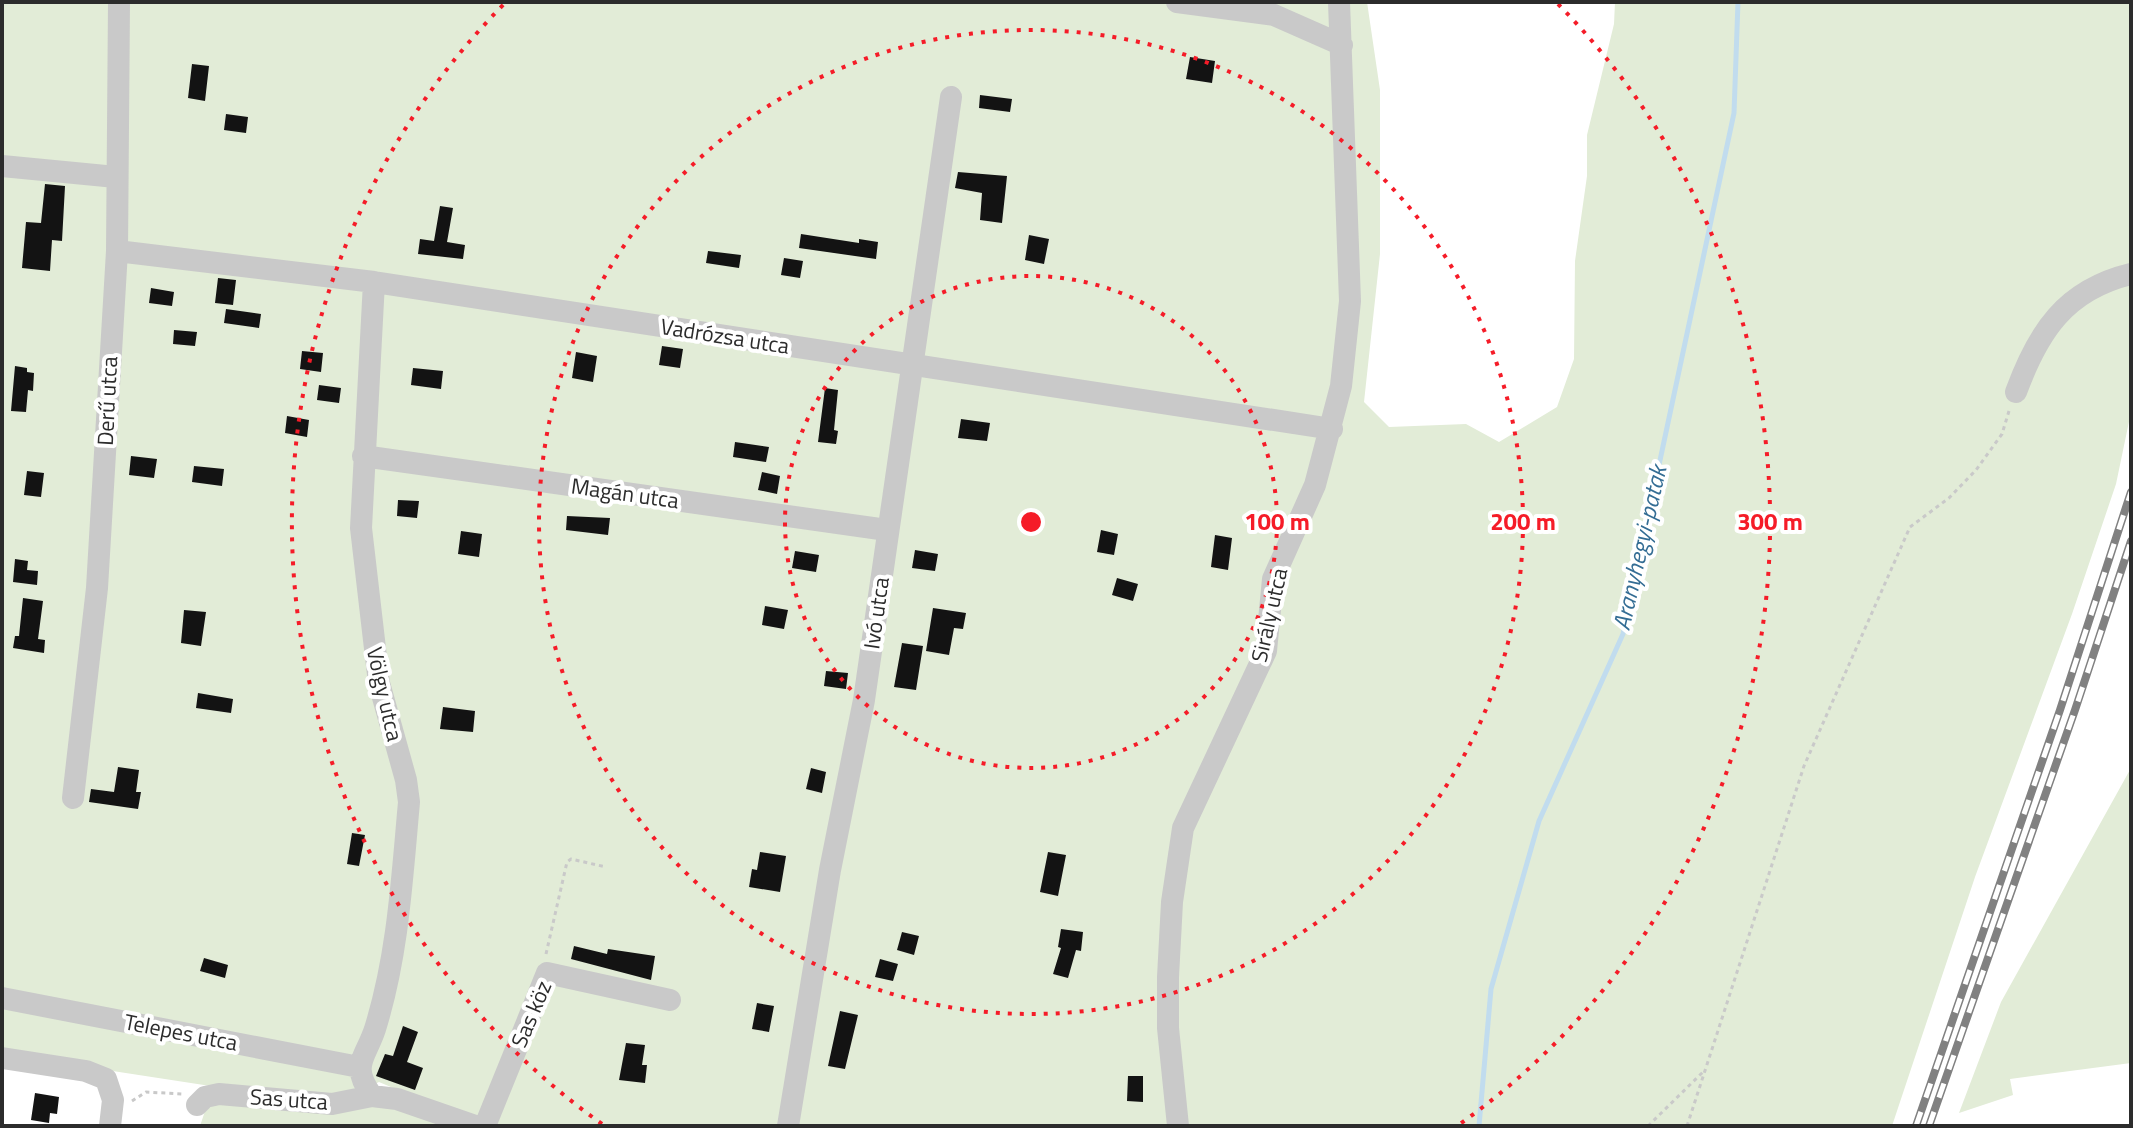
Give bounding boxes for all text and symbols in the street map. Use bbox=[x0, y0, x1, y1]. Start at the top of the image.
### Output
street label: Vadrózsa utca bbox=[658, 309, 792, 363]
street label: Derű utca bbox=[88, 355, 126, 447]
water label: Aranyhegyi-patak bbox=[1603, 459, 1676, 634]
street label: Magán utca bbox=[569, 469, 681, 517]
text: 100 m bbox=[1244, 503, 1310, 539]
text: 200 m bbox=[1490, 503, 1556, 539]
text: 300 m bbox=[1737, 503, 1803, 539]
centre of rings bbox=[1017, 508, 1045, 536]
street label: Sirály utca bbox=[1242, 564, 1296, 666]
street label: Ivó utca bbox=[854, 575, 898, 651]
street label: Völgy utca bbox=[358, 644, 412, 744]
street label: Sas köz bbox=[502, 975, 560, 1053]
street label: Telepes utca bbox=[121, 1004, 241, 1060]
street label: Sas utca bbox=[249, 1079, 329, 1119]

